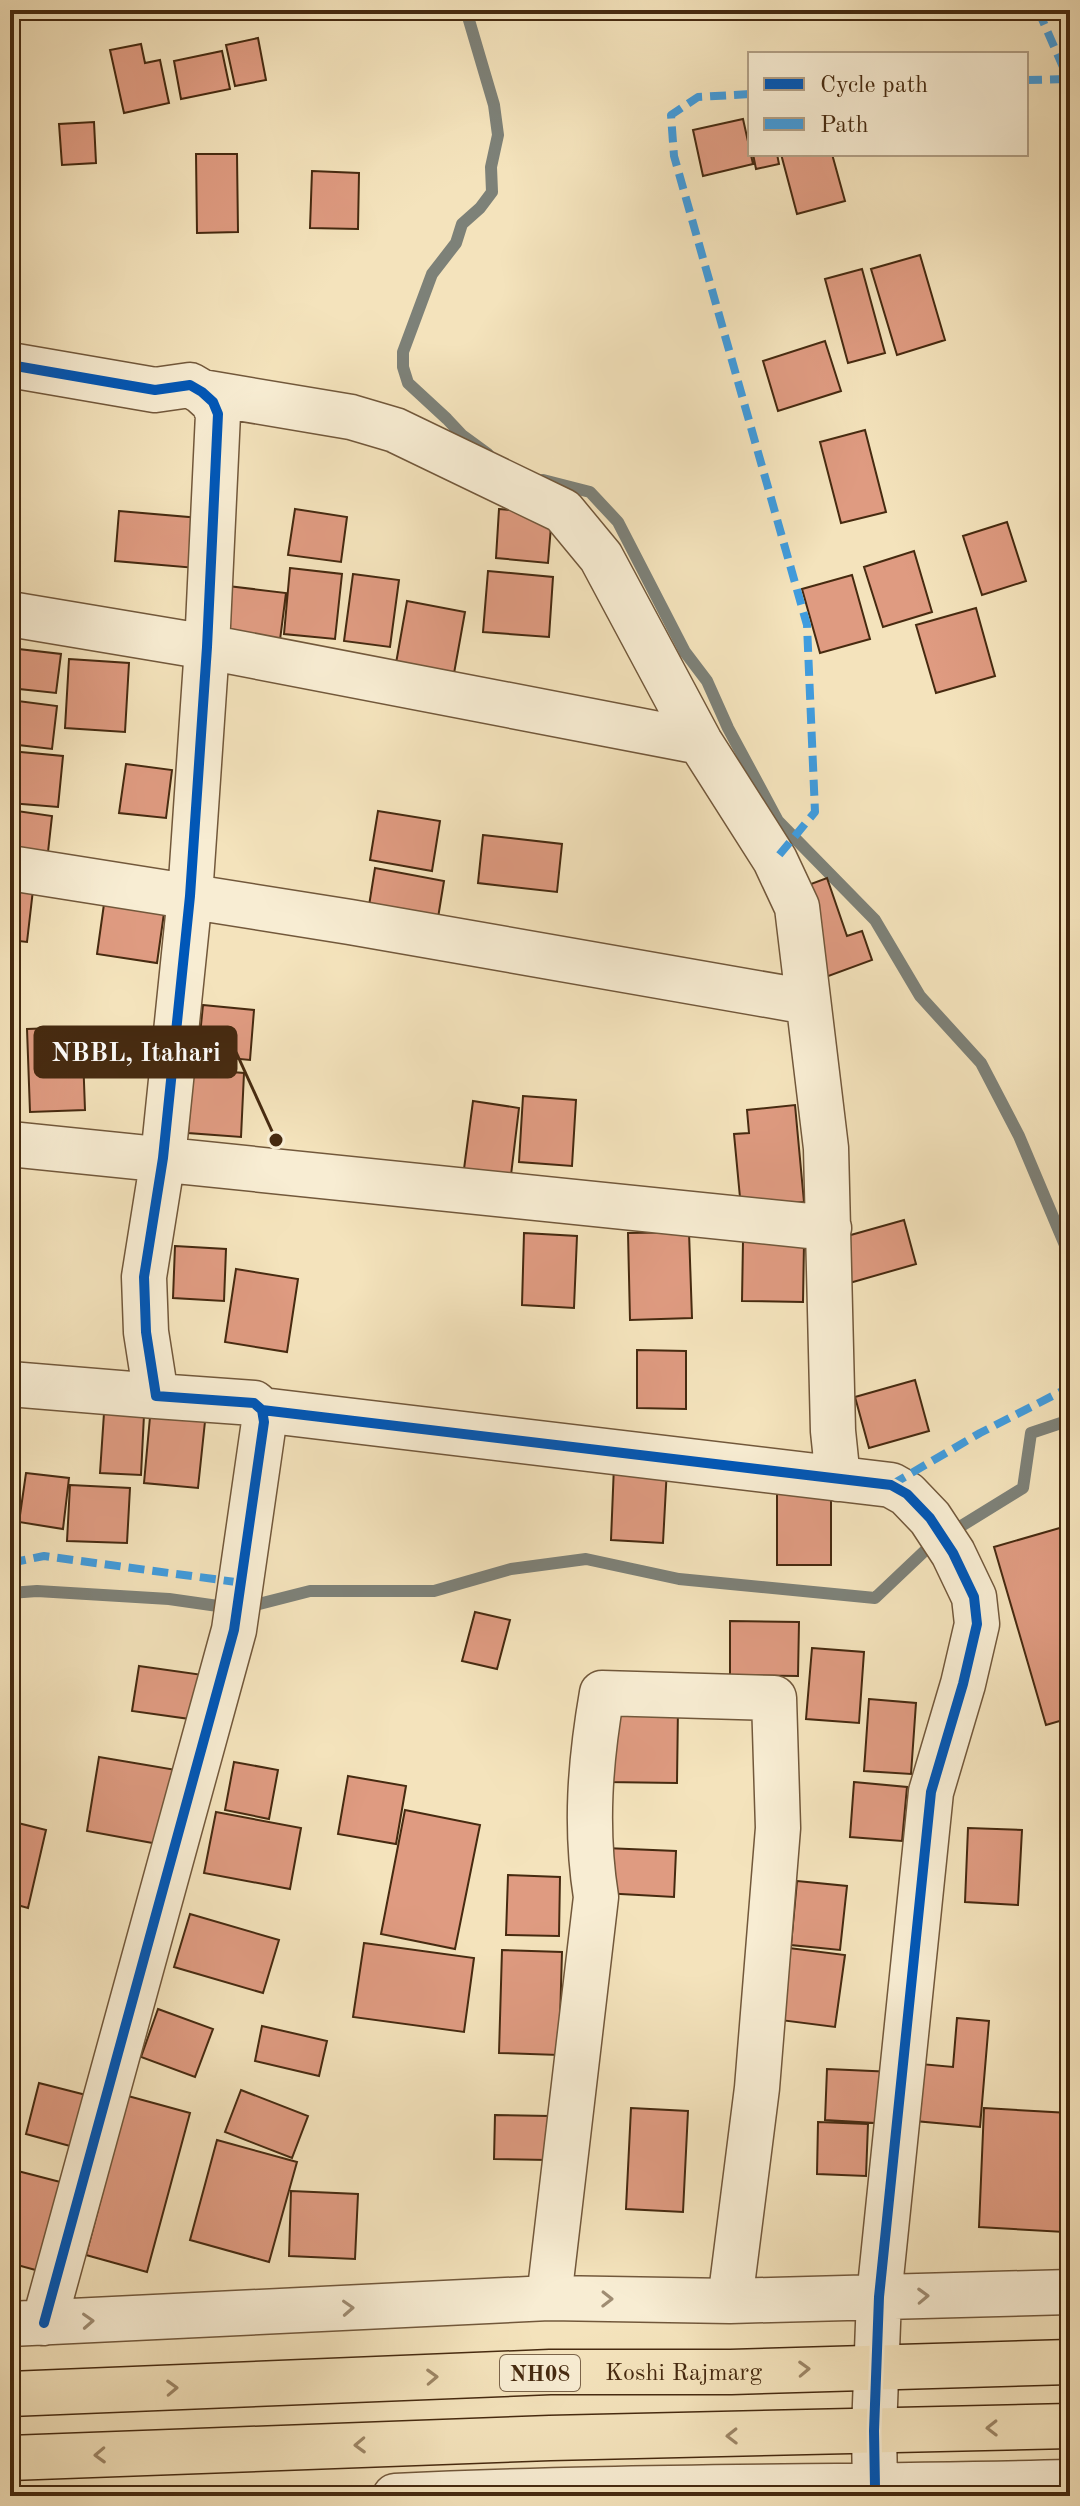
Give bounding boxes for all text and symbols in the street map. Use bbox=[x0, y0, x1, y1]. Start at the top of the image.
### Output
legend bbox=[748, 52, 1028, 156]
text: Cycle path bbox=[820, 74, 928, 98]
text: Path bbox=[820, 114, 869, 138]
callout: NBBL, Itahari bbox=[35, 1027, 236, 1077]
text: NBBL, Itahari bbox=[51, 1041, 221, 1067]
one-way arrow bbox=[917, 2287, 930, 2304]
one-way arrow bbox=[601, 2290, 614, 2308]
one-way arrow bbox=[342, 2300, 355, 2317]
one-way arrow bbox=[82, 2312, 95, 2329]
road number: NH08 bbox=[500, 2355, 580, 2391]
street label: Koshi Rajmarg bbox=[605, 2361, 763, 2386]
one-way arrow bbox=[798, 2361, 811, 2378]
one-way arrow bbox=[426, 2369, 439, 2386]
one-way arrow bbox=[166, 2379, 179, 2396]
one-way arrow bbox=[985, 2420, 998, 2437]
one-way arrow bbox=[725, 2427, 738, 2444]
one-way arrow bbox=[353, 2437, 366, 2454]
one-way arrow bbox=[93, 2446, 106, 2463]

